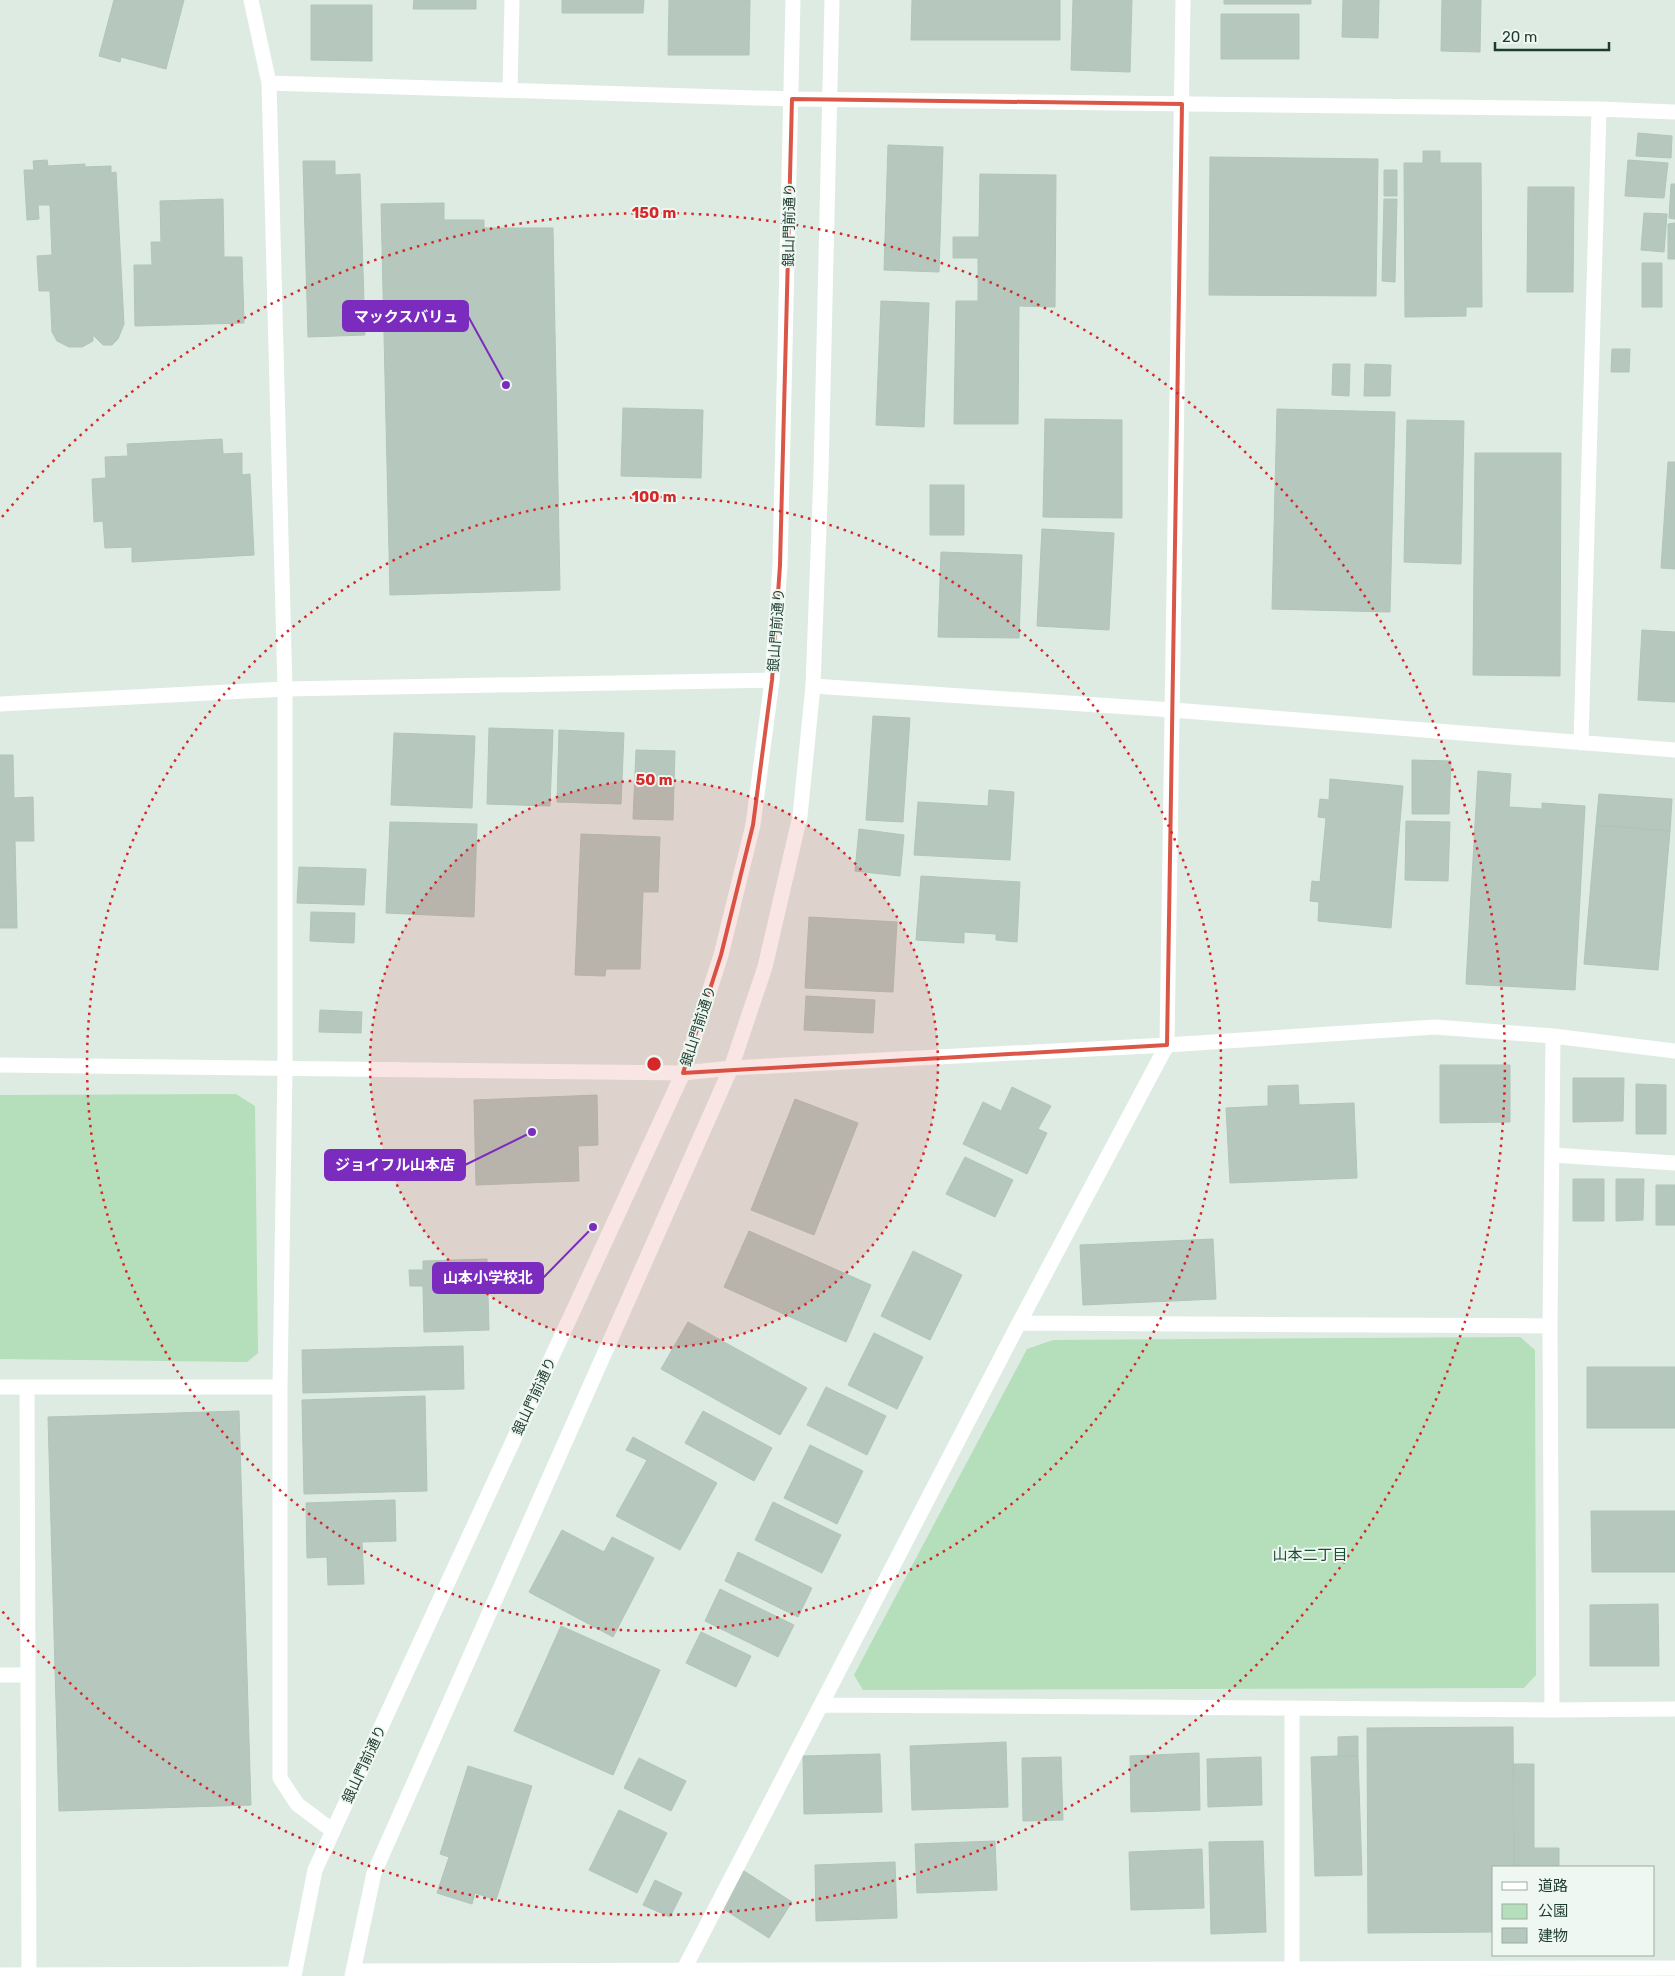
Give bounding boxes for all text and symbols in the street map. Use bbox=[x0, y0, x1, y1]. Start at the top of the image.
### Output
scale bar bbox=[1495, 20, 1609, 52]
text: 20 m bbox=[1502, 28, 1537, 46]
street label: 銀山門前通り bbox=[780, 183, 799, 267]
text: 150 m bbox=[632, 204, 676, 222]
callout: マックスバリュ bbox=[343, 301, 468, 331]
text: マックスバリュ bbox=[354, 308, 458, 326]
text: 100 m bbox=[632, 488, 676, 506]
street label: 銀山門前通り bbox=[765, 588, 788, 673]
text: 50 m bbox=[636, 771, 672, 789]
street label: 銀山門前通り bbox=[677, 984, 720, 1069]
centre of rings bbox=[645, 1055, 663, 1073]
callout: ジョイフル山本店 bbox=[325, 1150, 465, 1180]
text: ジョイフル山本店 bbox=[335, 1156, 455, 1174]
callout: 山本小学校北 bbox=[433, 1263, 543, 1293]
text: 山本小学校北 bbox=[443, 1269, 533, 1287]
street label: 銀山門前通り bbox=[509, 1355, 560, 1438]
district label: 山本二丁目 bbox=[1272, 1546, 1348, 1564]
street label: 銀山門前通り bbox=[339, 1723, 390, 1806]
legend bbox=[1492, 1866, 1655, 1956]
text: 道路 bbox=[1538, 1877, 1568, 1895]
text: 公園 bbox=[1538, 1902, 1568, 1920]
text: 建物 bbox=[1538, 1927, 1568, 1945]

